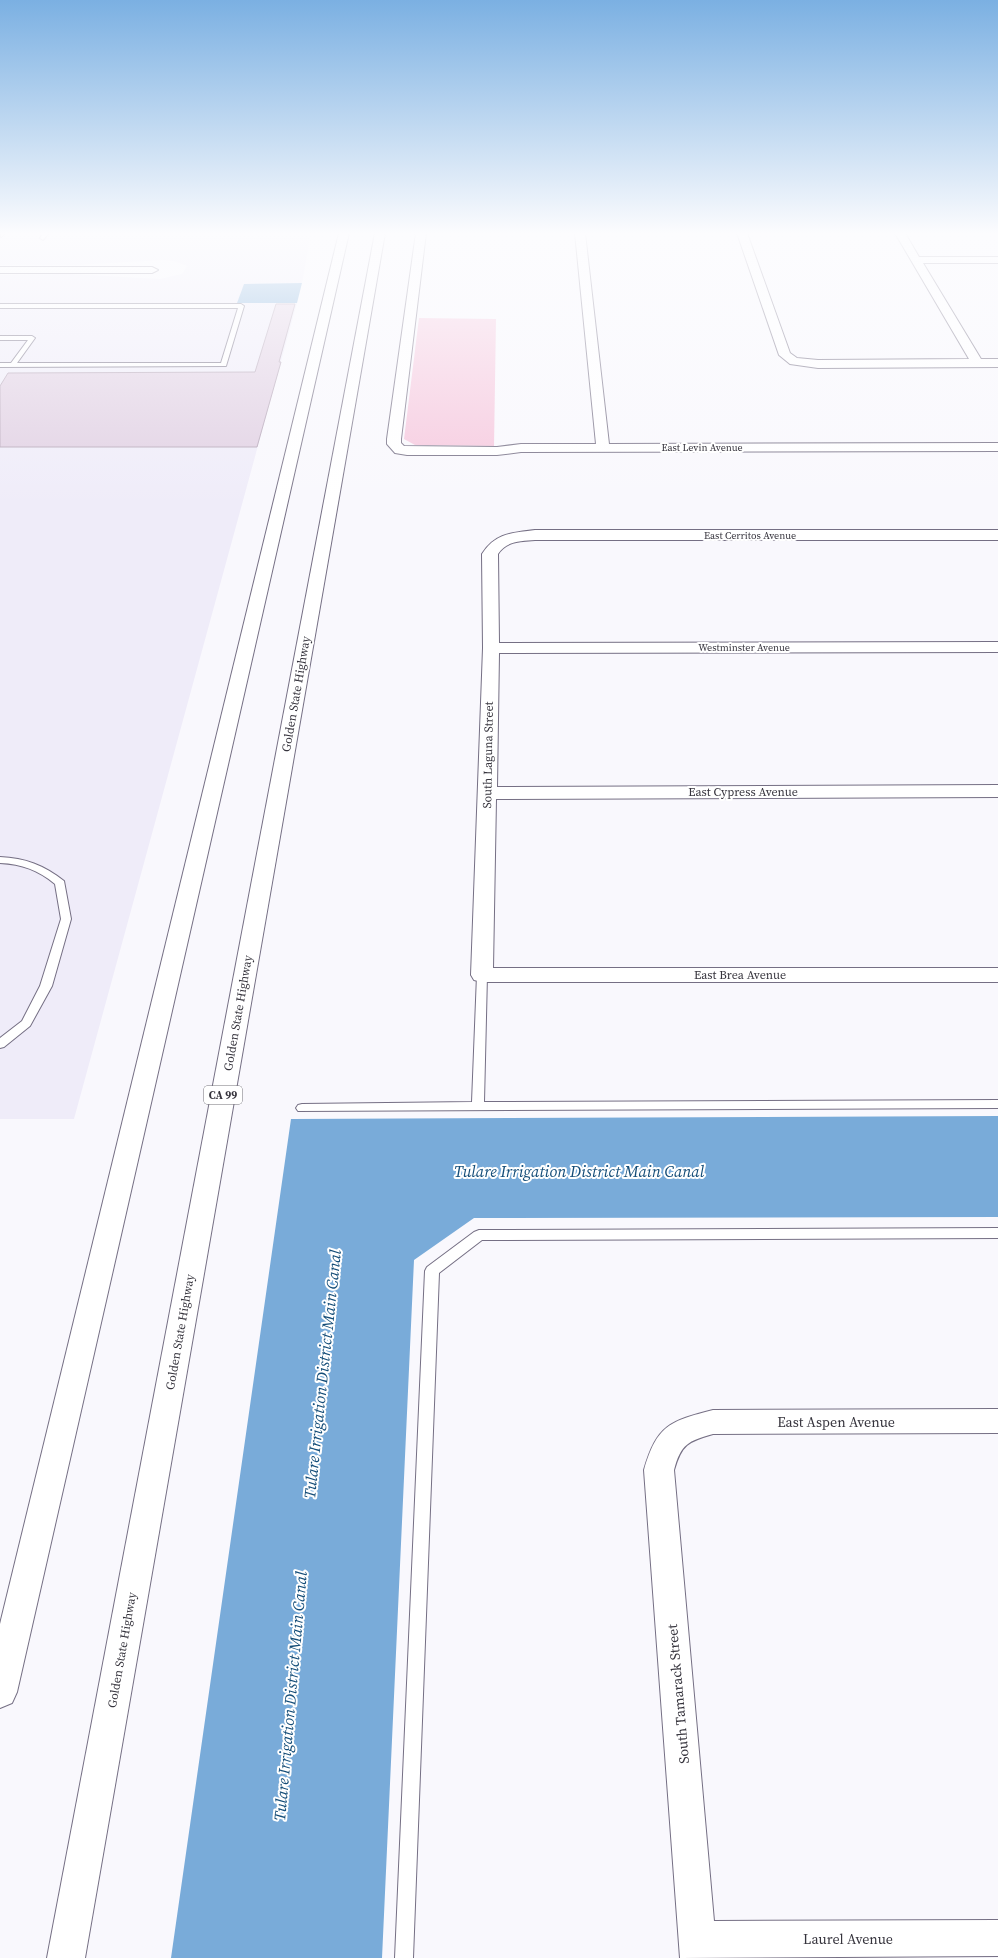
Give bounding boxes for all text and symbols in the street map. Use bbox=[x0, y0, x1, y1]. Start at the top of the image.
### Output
street label: East Levin Avenue bbox=[661, 441, 743, 454]
street label: East Cerritos Avenue bbox=[704, 529, 796, 542]
street label: Golden State Highway bbox=[278, 634, 314, 753]
street label: Westminster Avenue bbox=[698, 641, 790, 654]
street label: South Laguna Street bbox=[479, 701, 497, 809]
street label: East Cypress Avenue bbox=[688, 784, 798, 800]
street label: Golden State Highway bbox=[220, 953, 256, 1072]
street label: East Brea Avenue bbox=[694, 967, 786, 983]
road number: CA 99 bbox=[204, 1086, 242, 1104]
water label: Tulare Irrigation District Main Canal bbox=[454, 1160, 705, 1182]
water label: Tulare Irrigation District Main Canal bbox=[298, 1248, 346, 1500]
street label: Golden State Highway bbox=[162, 1272, 198, 1391]
street label: East Aspen Avenue bbox=[777, 1412, 895, 1432]
water label: Tulare Irrigation District Main Canal bbox=[268, 1570, 312, 1822]
street label: Golden State Highway bbox=[104, 1590, 140, 1709]
street label: South Tamarack Street bbox=[662, 1623, 694, 1765]
street label: Laurel Avenue bbox=[803, 1929, 893, 1949]

